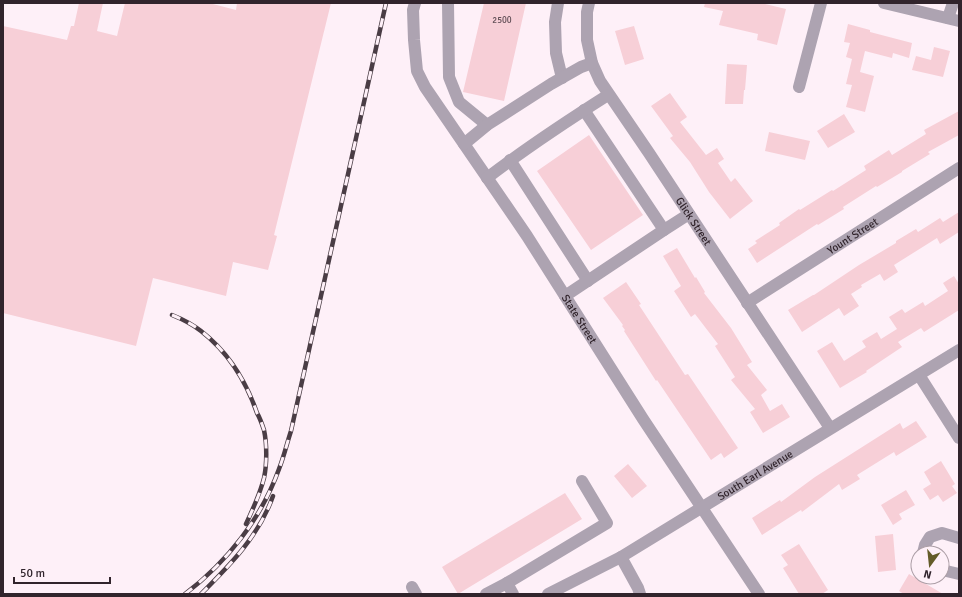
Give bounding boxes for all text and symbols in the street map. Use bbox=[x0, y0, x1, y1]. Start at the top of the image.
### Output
house number: 2500 bbox=[492, 15, 512, 26]
street label: Glick Street bbox=[673, 195, 714, 248]
street label: Yount Street bbox=[825, 215, 881, 257]
street label: State Street bbox=[559, 292, 600, 346]
street label: South Earl Avenue bbox=[715, 447, 795, 503]
north arrow bbox=[910, 545, 950, 585]
scale bar bbox=[14, 559, 110, 585]
text: 50 m bbox=[20, 566, 45, 581]
text: N bbox=[922, 567, 933, 581]

